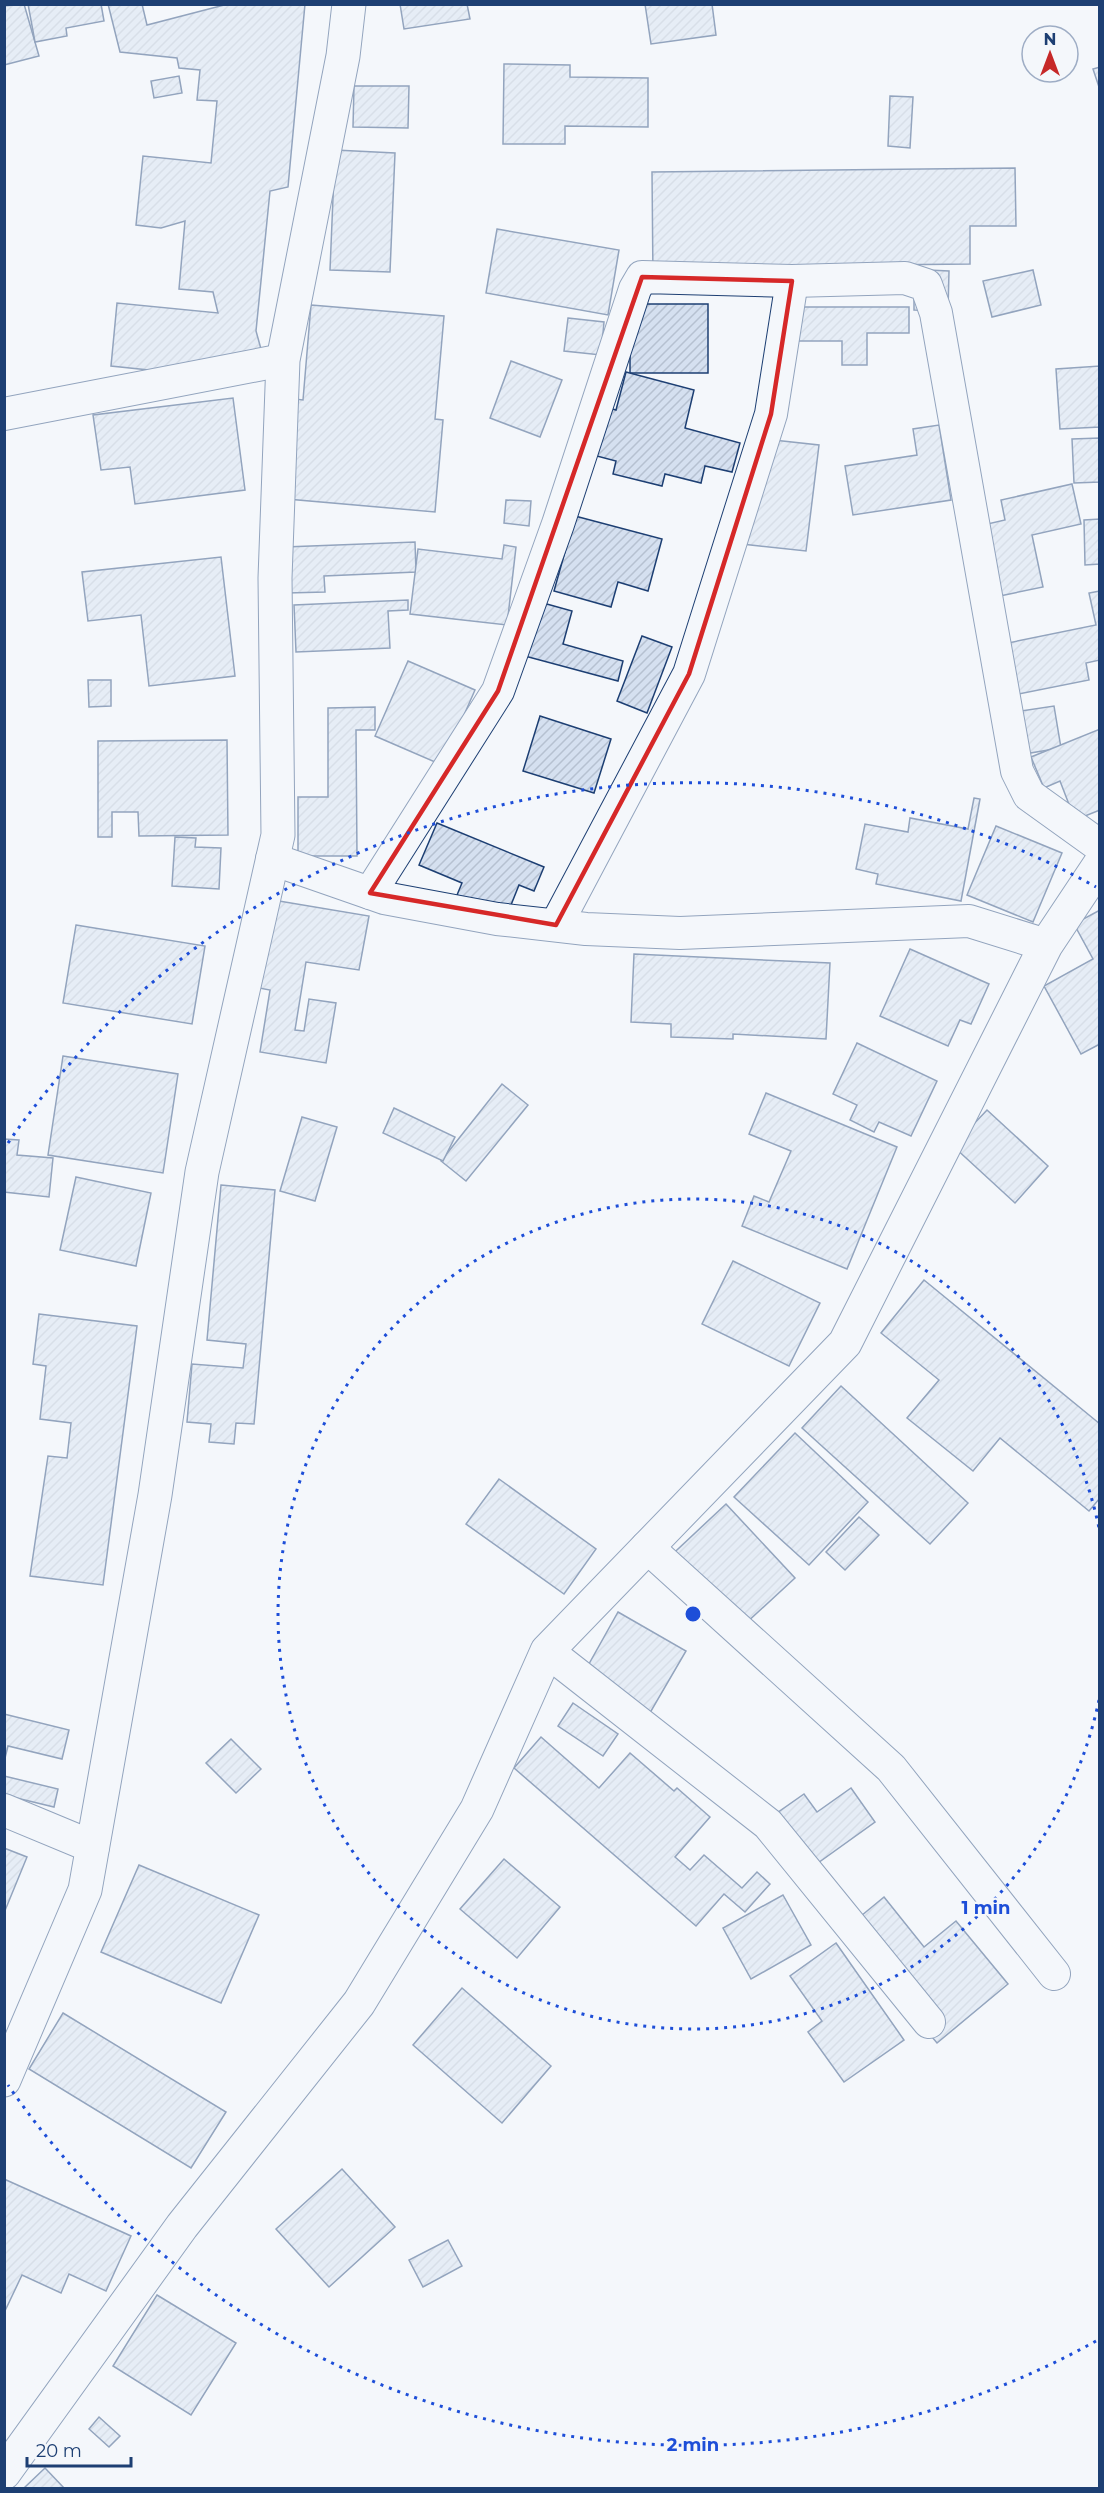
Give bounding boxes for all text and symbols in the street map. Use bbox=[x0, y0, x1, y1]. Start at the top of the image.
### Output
north arrow bbox=[1020, 24, 1080, 84]
text: N bbox=[1044, 30, 1056, 49]
centre of rings bbox=[683, 1604, 703, 1624]
text: 1 min bbox=[962, 1897, 1010, 1919]
scale bar bbox=[27, 2430, 130, 2468]
text: 2 min bbox=[667, 2434, 719, 2456]
text: 20 m bbox=[36, 2440, 82, 2462]

